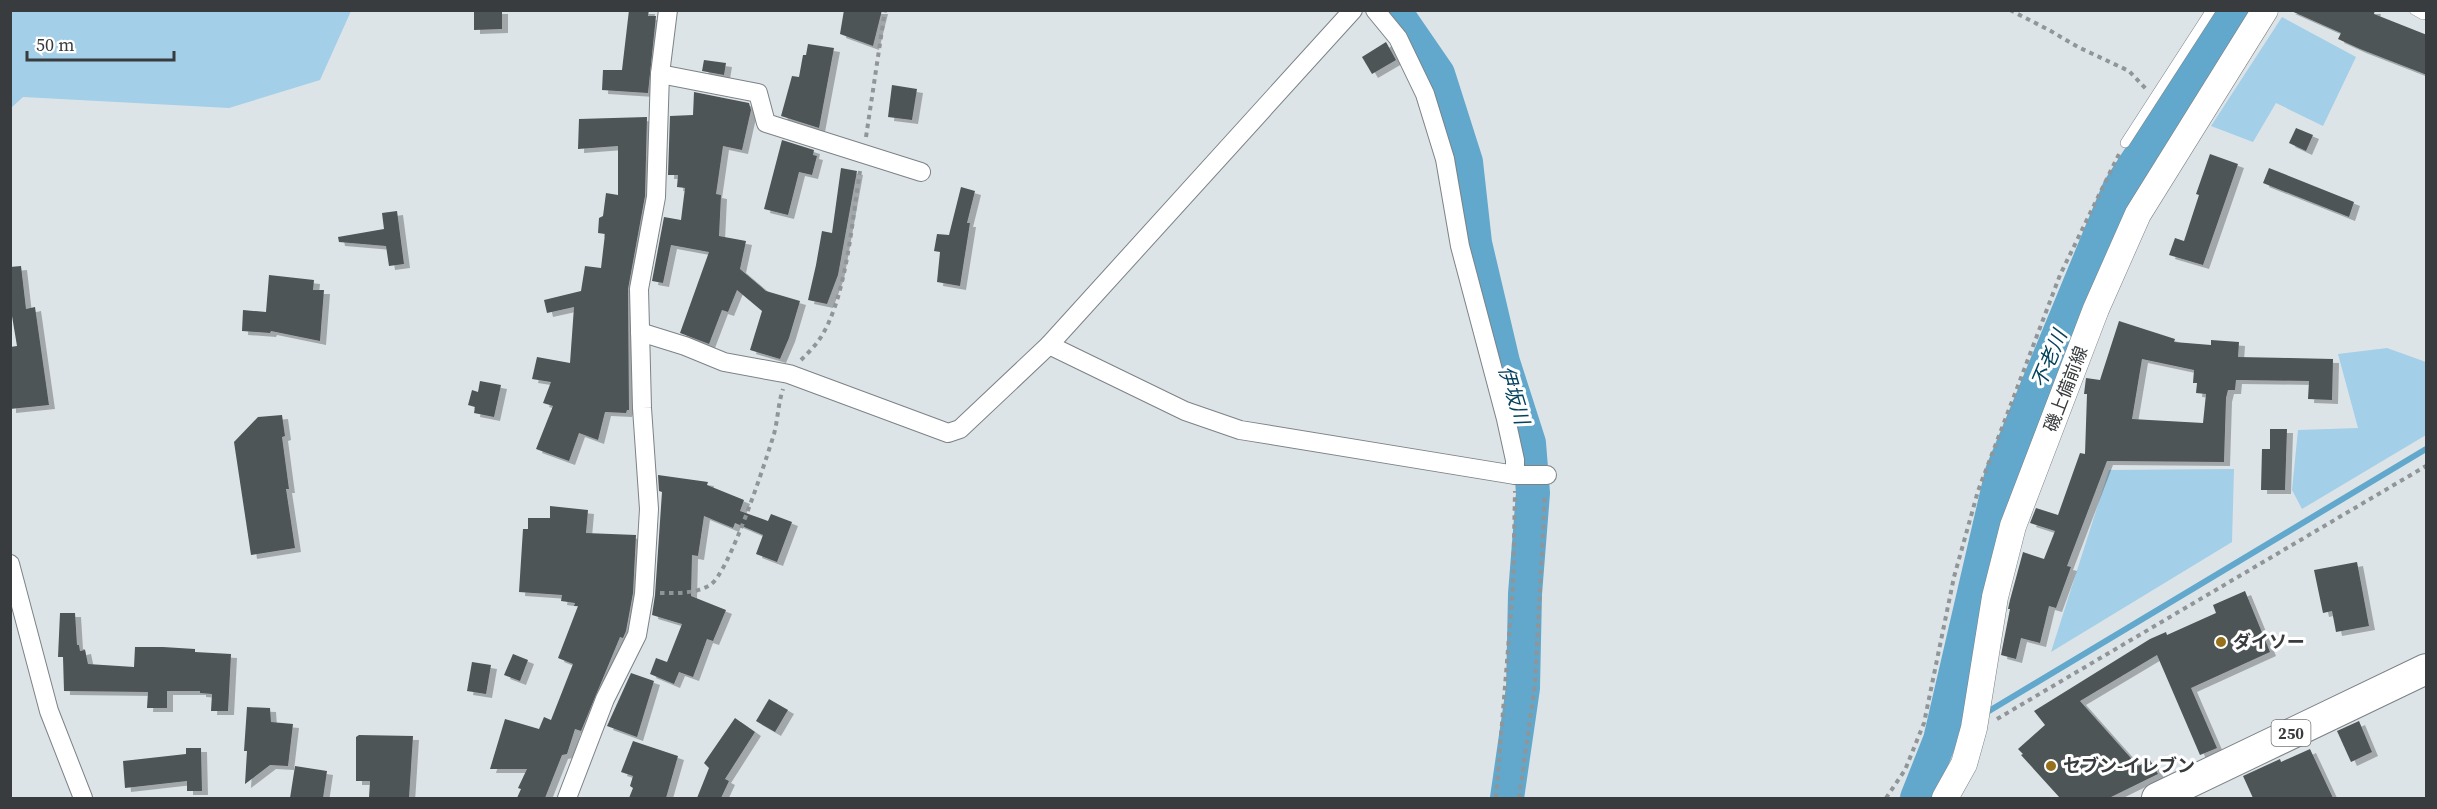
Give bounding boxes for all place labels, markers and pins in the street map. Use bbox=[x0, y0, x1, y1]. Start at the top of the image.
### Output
place label: ダイソー bbox=[2233, 629, 2305, 654]
marker: ダイソー bbox=[2214, 635, 2228, 649]
place label: セブン-イレブン bbox=[2063, 753, 2195, 778]
marker: セブン-イレブン bbox=[2044, 759, 2058, 773]

